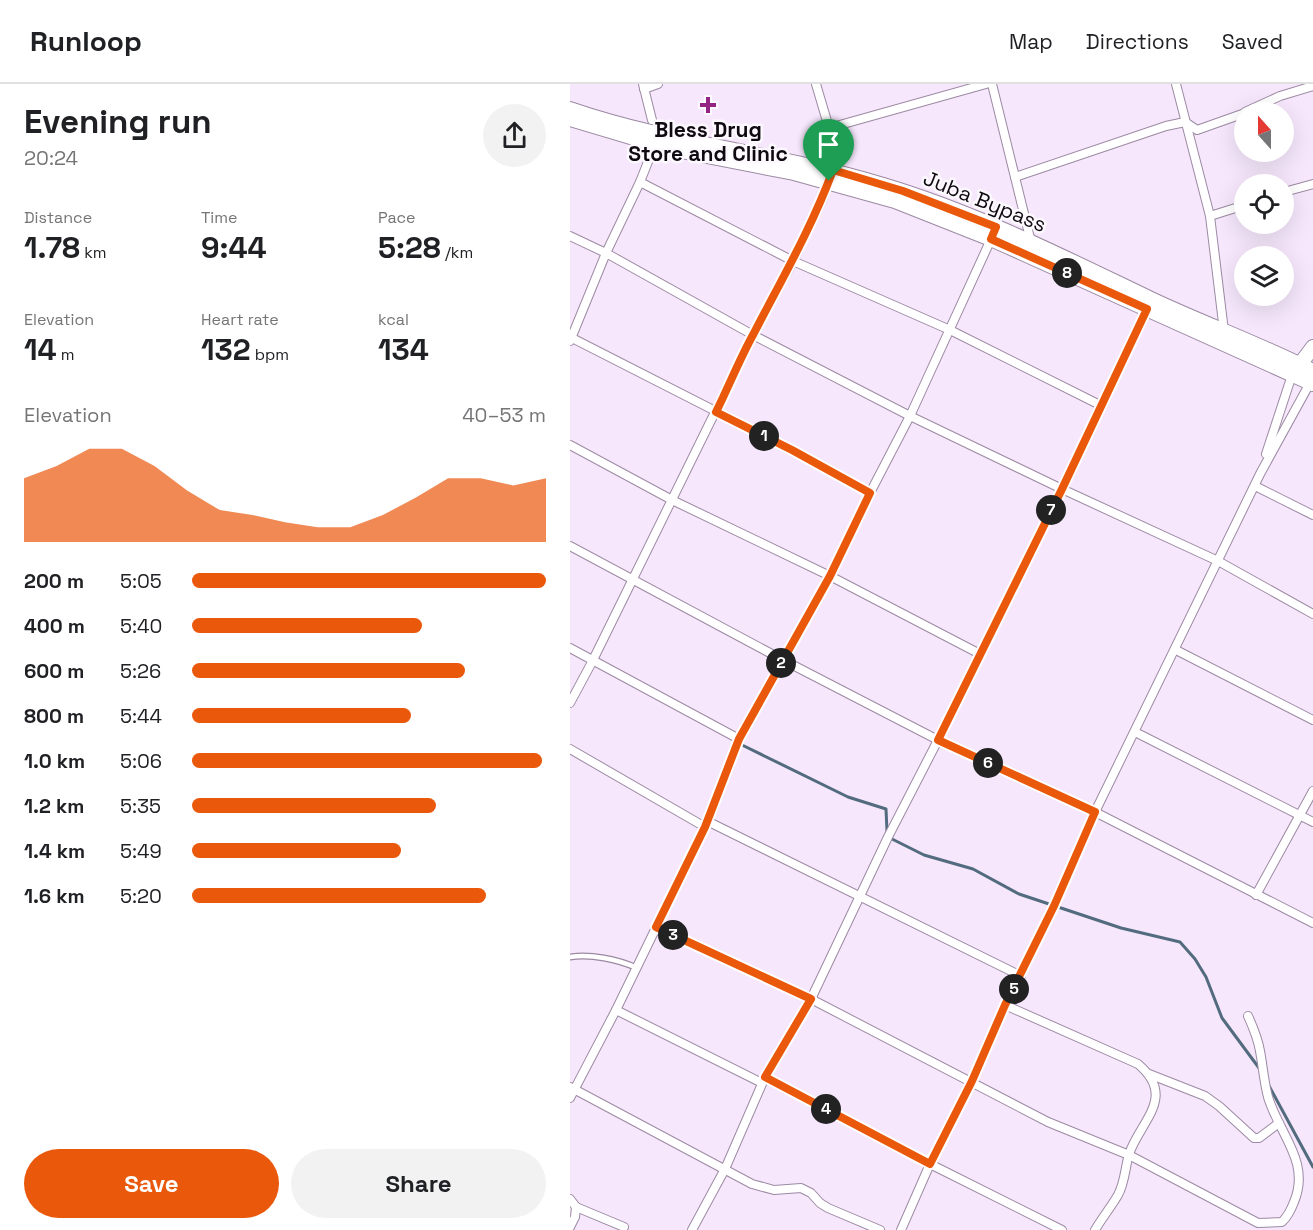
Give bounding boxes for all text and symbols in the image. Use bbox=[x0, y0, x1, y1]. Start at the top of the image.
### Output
text: Runloop bbox=[30, 23, 142, 59]
text: Map bbox=[1009, 28, 1053, 55]
text: Directions bbox=[1086, 28, 1189, 55]
text: Saved bbox=[1222, 28, 1283, 55]
marker: Bless Drug Store and Clinic bbox=[699, 96, 717, 114]
text: Evening run bbox=[24, 101, 212, 143]
north arrow bbox=[1234, 102, 1294, 162]
map controls bbox=[1234, 102, 1294, 306]
button: share bbox=[483, 104, 546, 167]
place label: Bless Drug Store and Clinic bbox=[628, 116, 788, 167]
pin bbox=[803, 119, 854, 181]
icon: arrive bbox=[812, 128, 845, 161]
text: 20:24 bbox=[24, 145, 78, 171]
street label: Juba Bypass bbox=[920, 164, 1050, 238]
button: locate bbox=[1234, 174, 1294, 234]
text: Distance bbox=[24, 207, 92, 228]
text: Time bbox=[201, 207, 237, 228]
text: Pace bbox=[378, 207, 415, 228]
text: 1.78 bbox=[24, 228, 80, 267]
text: 9:44 bbox=[201, 228, 267, 267]
text: 5:28 bbox=[378, 228, 441, 267]
text: km bbox=[80, 242, 107, 263]
text: /km bbox=[441, 242, 473, 263]
button: layers bbox=[1234, 246, 1294, 306]
pin: 8 bbox=[1052, 258, 1082, 288]
text: 8 bbox=[1062, 262, 1072, 283]
text: Elevation bbox=[24, 309, 94, 330]
text: Heart rate bbox=[201, 309, 279, 330]
text: kcal bbox=[378, 309, 409, 330]
text: 14 bbox=[24, 330, 57, 369]
text: 132 bbox=[201, 330, 251, 369]
text: 134 bbox=[378, 330, 429, 369]
text: m bbox=[57, 344, 75, 365]
text: bpm bbox=[251, 344, 289, 365]
text: Elevation bbox=[24, 402, 112, 428]
text: 40–53 m bbox=[462, 402, 546, 428]
pin: 1 bbox=[749, 421, 779, 451]
text: 1 bbox=[760, 425, 768, 446]
pin: 7 bbox=[1036, 495, 1066, 525]
text: 7 bbox=[1047, 499, 1055, 520]
text: 200 m bbox=[24, 568, 84, 594]
text: 5:05 bbox=[120, 568, 162, 594]
text: 400 m bbox=[24, 613, 85, 639]
text: 5:40 bbox=[120, 613, 162, 639]
pin: 2 bbox=[766, 648, 796, 678]
text: 2 bbox=[776, 652, 786, 673]
text: 600 m bbox=[24, 658, 84, 684]
text: 5:26 bbox=[120, 658, 161, 684]
text: 800 m bbox=[24, 703, 84, 729]
text: 5:44 bbox=[120, 703, 162, 729]
text: 1.0 km bbox=[24, 748, 85, 774]
text: 5:06 bbox=[120, 748, 162, 774]
pin: 6 bbox=[973, 748, 1003, 778]
text: 6 bbox=[983, 752, 993, 773]
text: 1.2 km bbox=[24, 793, 84, 819]
text: 5:35 bbox=[120, 793, 161, 819]
text: 1.4 km bbox=[24, 838, 85, 864]
text: 5:49 bbox=[120, 838, 162, 864]
text: 1.6 km bbox=[24, 883, 85, 909]
text: 5:20 bbox=[120, 883, 162, 909]
pin: 3 bbox=[658, 920, 688, 950]
text: 3 bbox=[668, 924, 678, 945]
pin: 5 bbox=[999, 974, 1029, 1004]
text: 5 bbox=[1009, 978, 1019, 999]
pin: 4 bbox=[811, 1094, 841, 1124]
text: 4 bbox=[821, 1098, 831, 1119]
button: Save bbox=[24, 1149, 279, 1218]
button: Share bbox=[291, 1149, 546, 1218]

